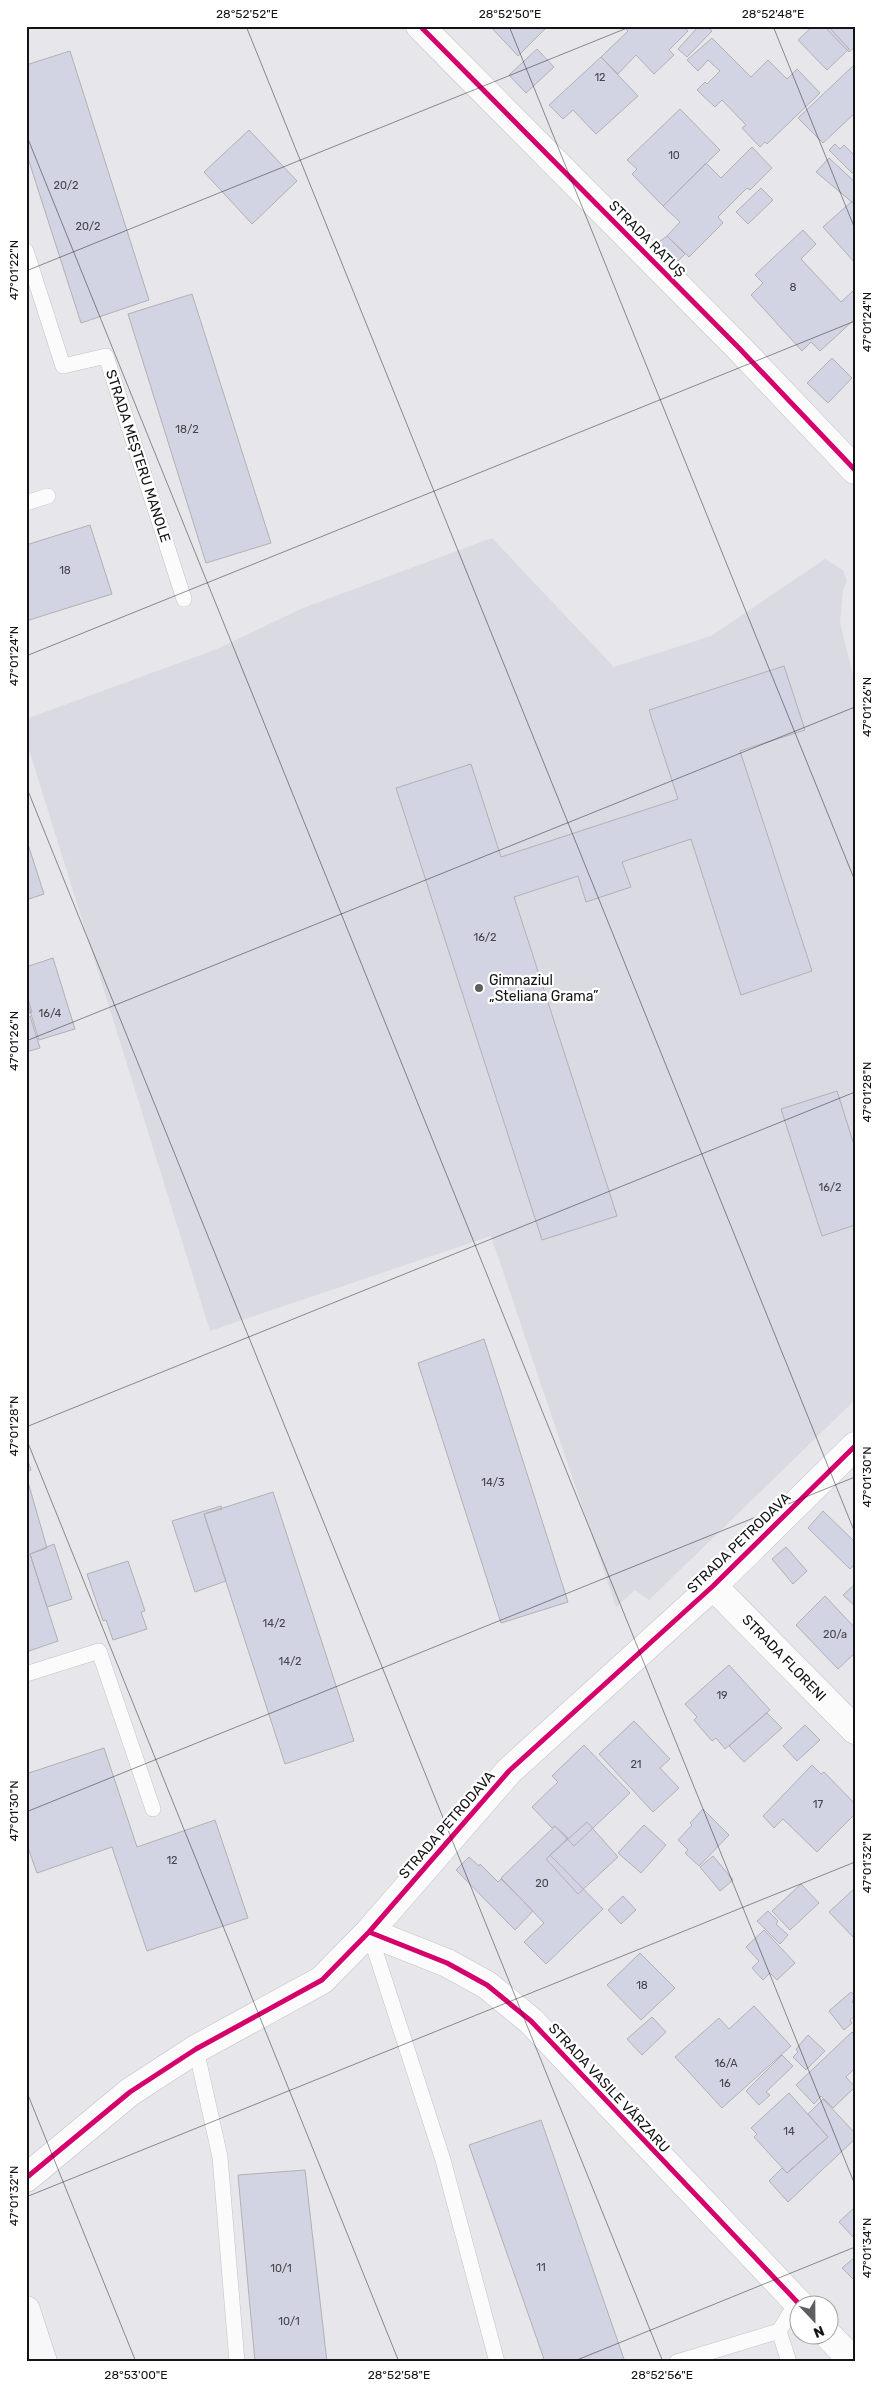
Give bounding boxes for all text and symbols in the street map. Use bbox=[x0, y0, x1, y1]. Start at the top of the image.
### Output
text: 28°52'52"E bbox=[216, 7, 278, 21]
text: 28°52'50"E bbox=[479, 7, 541, 21]
text: 28°52'48"E bbox=[742, 7, 804, 21]
house number: 12 bbox=[594, 71, 606, 84]
house number: 10 bbox=[668, 149, 680, 162]
house number: 20/2 bbox=[54, 179, 78, 192]
street label: STRADA RATUȘ bbox=[605, 197, 689, 281]
house number: 20/2 bbox=[76, 220, 100, 233]
text: 47°01'22"N bbox=[7, 240, 21, 300]
house number: 8 bbox=[790, 281, 797, 294]
text: 47°01'24"N bbox=[860, 292, 874, 352]
street label: STRADA MEȘTERU MANOLE bbox=[102, 368, 174, 544]
house number: 18/2 bbox=[175, 423, 199, 436]
house number: 18 bbox=[59, 564, 71, 577]
text: 47°01'24"N bbox=[7, 626, 21, 686]
text: 47°01'26"N bbox=[860, 677, 874, 737]
house number: 16/2 bbox=[474, 931, 496, 944]
place label: Gimnaziul „Steliana Grama” bbox=[489, 972, 599, 1005]
marker: Gimnaziul „Steliana Grama” bbox=[473, 982, 485, 994]
house number: 16/4 bbox=[39, 1007, 62, 1020]
text: 47°01'26"N bbox=[7, 1011, 21, 1071]
text: 47°01'28"N bbox=[860, 1062, 874, 1122]
house number: 16/2 bbox=[819, 1181, 841, 1194]
text: 47°01'28"N bbox=[7, 1396, 21, 1456]
text: 47°01'30"N bbox=[860, 1446, 874, 1508]
house number: 14/3 bbox=[481, 1476, 505, 1489]
street label: STRADA PETRODAVA bbox=[684, 1489, 795, 1597]
street label: STRADA FLORENI bbox=[738, 1611, 830, 1705]
house number: 14/2 bbox=[262, 1617, 286, 1630]
house number: 20/a bbox=[823, 1628, 847, 1641]
house number: 14/2 bbox=[278, 1655, 302, 1668]
house number: 19 bbox=[716, 1689, 728, 1702]
house number: 21 bbox=[630, 1758, 642, 1771]
street label: STRADA PETRODAVA bbox=[396, 1767, 499, 1882]
text: 47°01'30"N bbox=[7, 1780, 21, 1842]
house number: 17 bbox=[813, 1798, 824, 1811]
text: 47°01'32"N bbox=[860, 1833, 874, 1893]
house number: 12 bbox=[166, 1854, 178, 1867]
house number: 20 bbox=[535, 1877, 549, 1890]
house number: 18 bbox=[636, 1979, 648, 1992]
street label: STRADA VASILE VĂRZARU bbox=[545, 2019, 674, 2156]
house number: 16/A bbox=[714, 2057, 738, 2070]
house number: 16 bbox=[719, 2077, 731, 2090]
house number: 14 bbox=[783, 2125, 795, 2138]
text: 47°01'32"N bbox=[7, 2166, 21, 2226]
text: 47°01'34"N bbox=[860, 2218, 874, 2278]
house number: 11 bbox=[536, 2261, 546, 2274]
house number: 10/1 bbox=[270, 2262, 292, 2275]
north arrow bbox=[788, 2296, 838, 2346]
house number: 10/1 bbox=[278, 2315, 300, 2328]
text: N bbox=[811, 2322, 827, 2341]
text: 28°53'00"E bbox=[104, 2368, 168, 2382]
text: 28°52'58"E bbox=[368, 2368, 430, 2382]
text: 28°52'56"E bbox=[631, 2368, 693, 2382]

